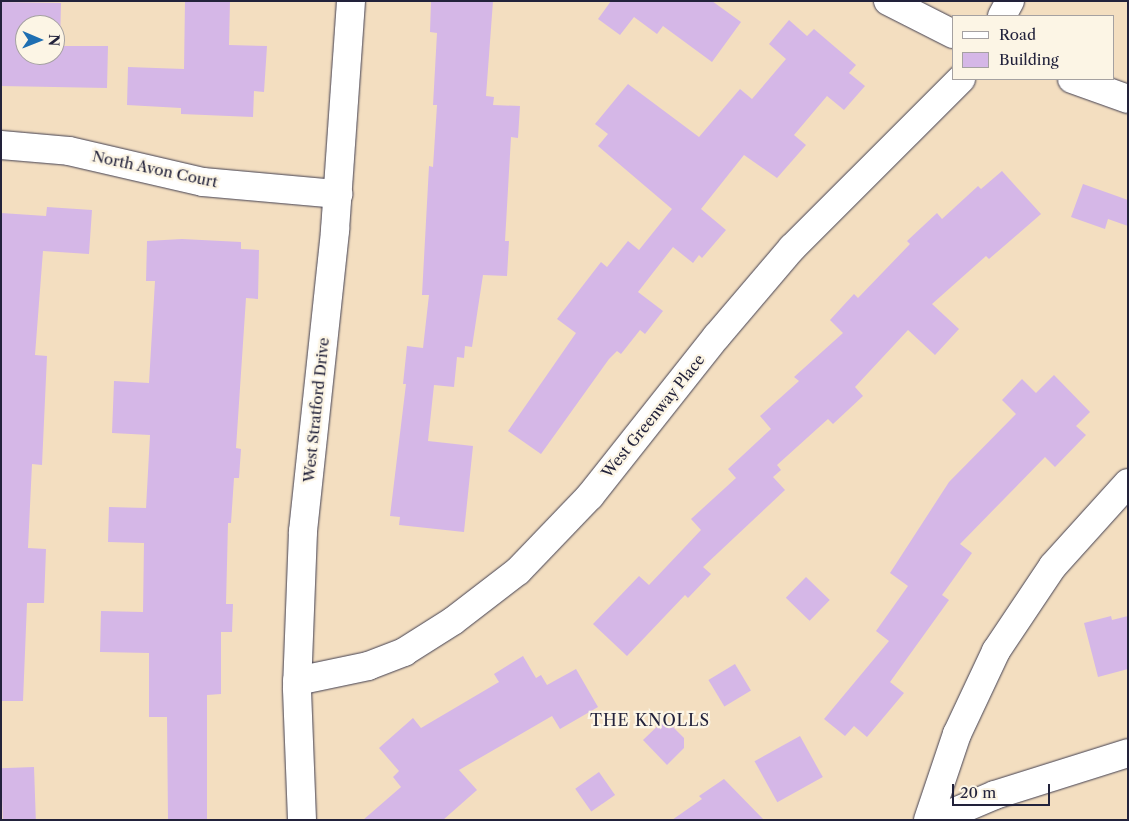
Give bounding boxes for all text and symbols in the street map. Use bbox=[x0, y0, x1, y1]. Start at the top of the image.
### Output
north arrow bbox=[15, 15, 65, 65]
legend bbox=[952, 15, 1114, 80]
text: Road bbox=[999, 25, 1036, 44]
text: N bbox=[45, 34, 63, 46]
text: Building bbox=[999, 50, 1059, 69]
street label: North Avon Court bbox=[90, 147, 220, 191]
street label: West Stratford Drive bbox=[299, 337, 333, 483]
street label: West Greenway Place bbox=[598, 351, 708, 481]
district label: THE KNOLLS bbox=[589, 710, 711, 730]
scale bar bbox=[954, 774, 1052, 806]
text: 20 m bbox=[960, 783, 996, 802]

